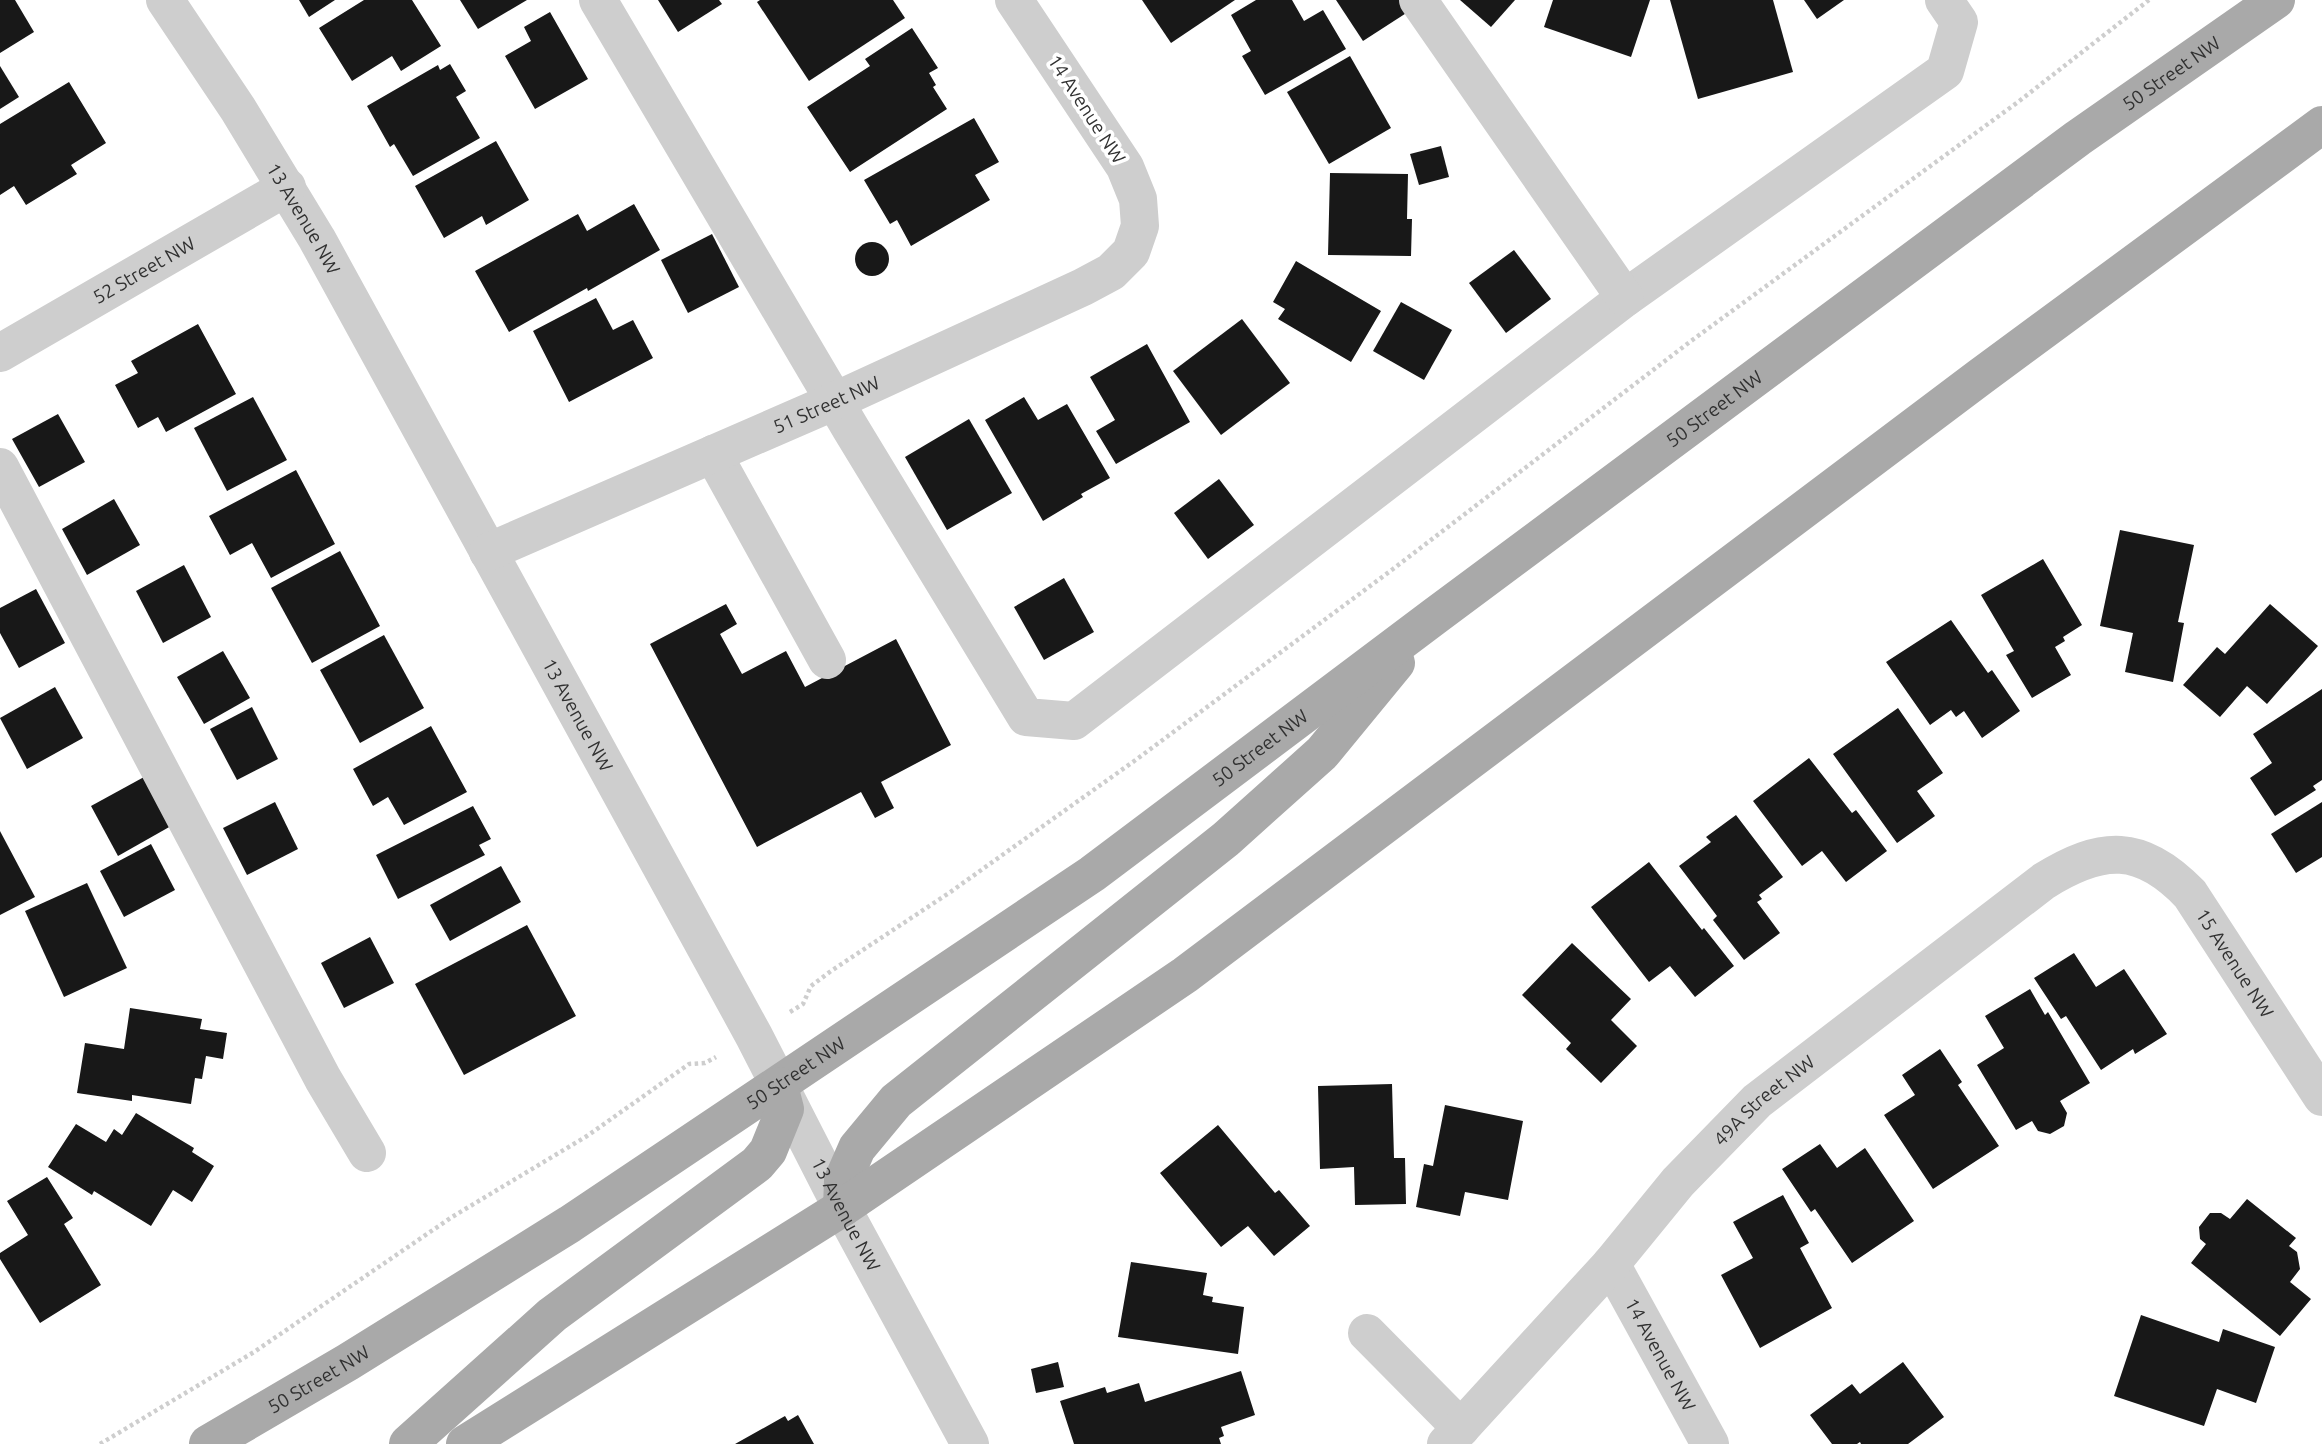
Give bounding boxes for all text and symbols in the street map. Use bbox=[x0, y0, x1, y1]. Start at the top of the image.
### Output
street label: 50 Street NW bbox=[2118, 31, 2224, 115]
street label: 14 Avenue NW bbox=[1044, 50, 1130, 168]
street label: 13 Avenue NW bbox=[262, 159, 345, 278]
street label: 52 Street NW bbox=[89, 232, 199, 308]
street label: 50 Street NW bbox=[1662, 366, 1766, 452]
street label: 51 Street NW bbox=[770, 371, 883, 438]
street label: 13 Avenue NW bbox=[538, 655, 618, 775]
street label: 50 Street NW bbox=[1207, 705, 1312, 791]
street label: 15 Avenue NW bbox=[2192, 905, 2278, 1022]
street label: 50 Street NW bbox=[742, 1032, 849, 1114]
street label: 49A Street NW bbox=[1709, 1050, 1819, 1150]
street label: 13 Avenue NW bbox=[807, 1154, 885, 1275]
street label: 14 Avenue NW bbox=[1621, 1294, 1700, 1414]
street label: 50 Street NW bbox=[264, 1341, 373, 1418]

